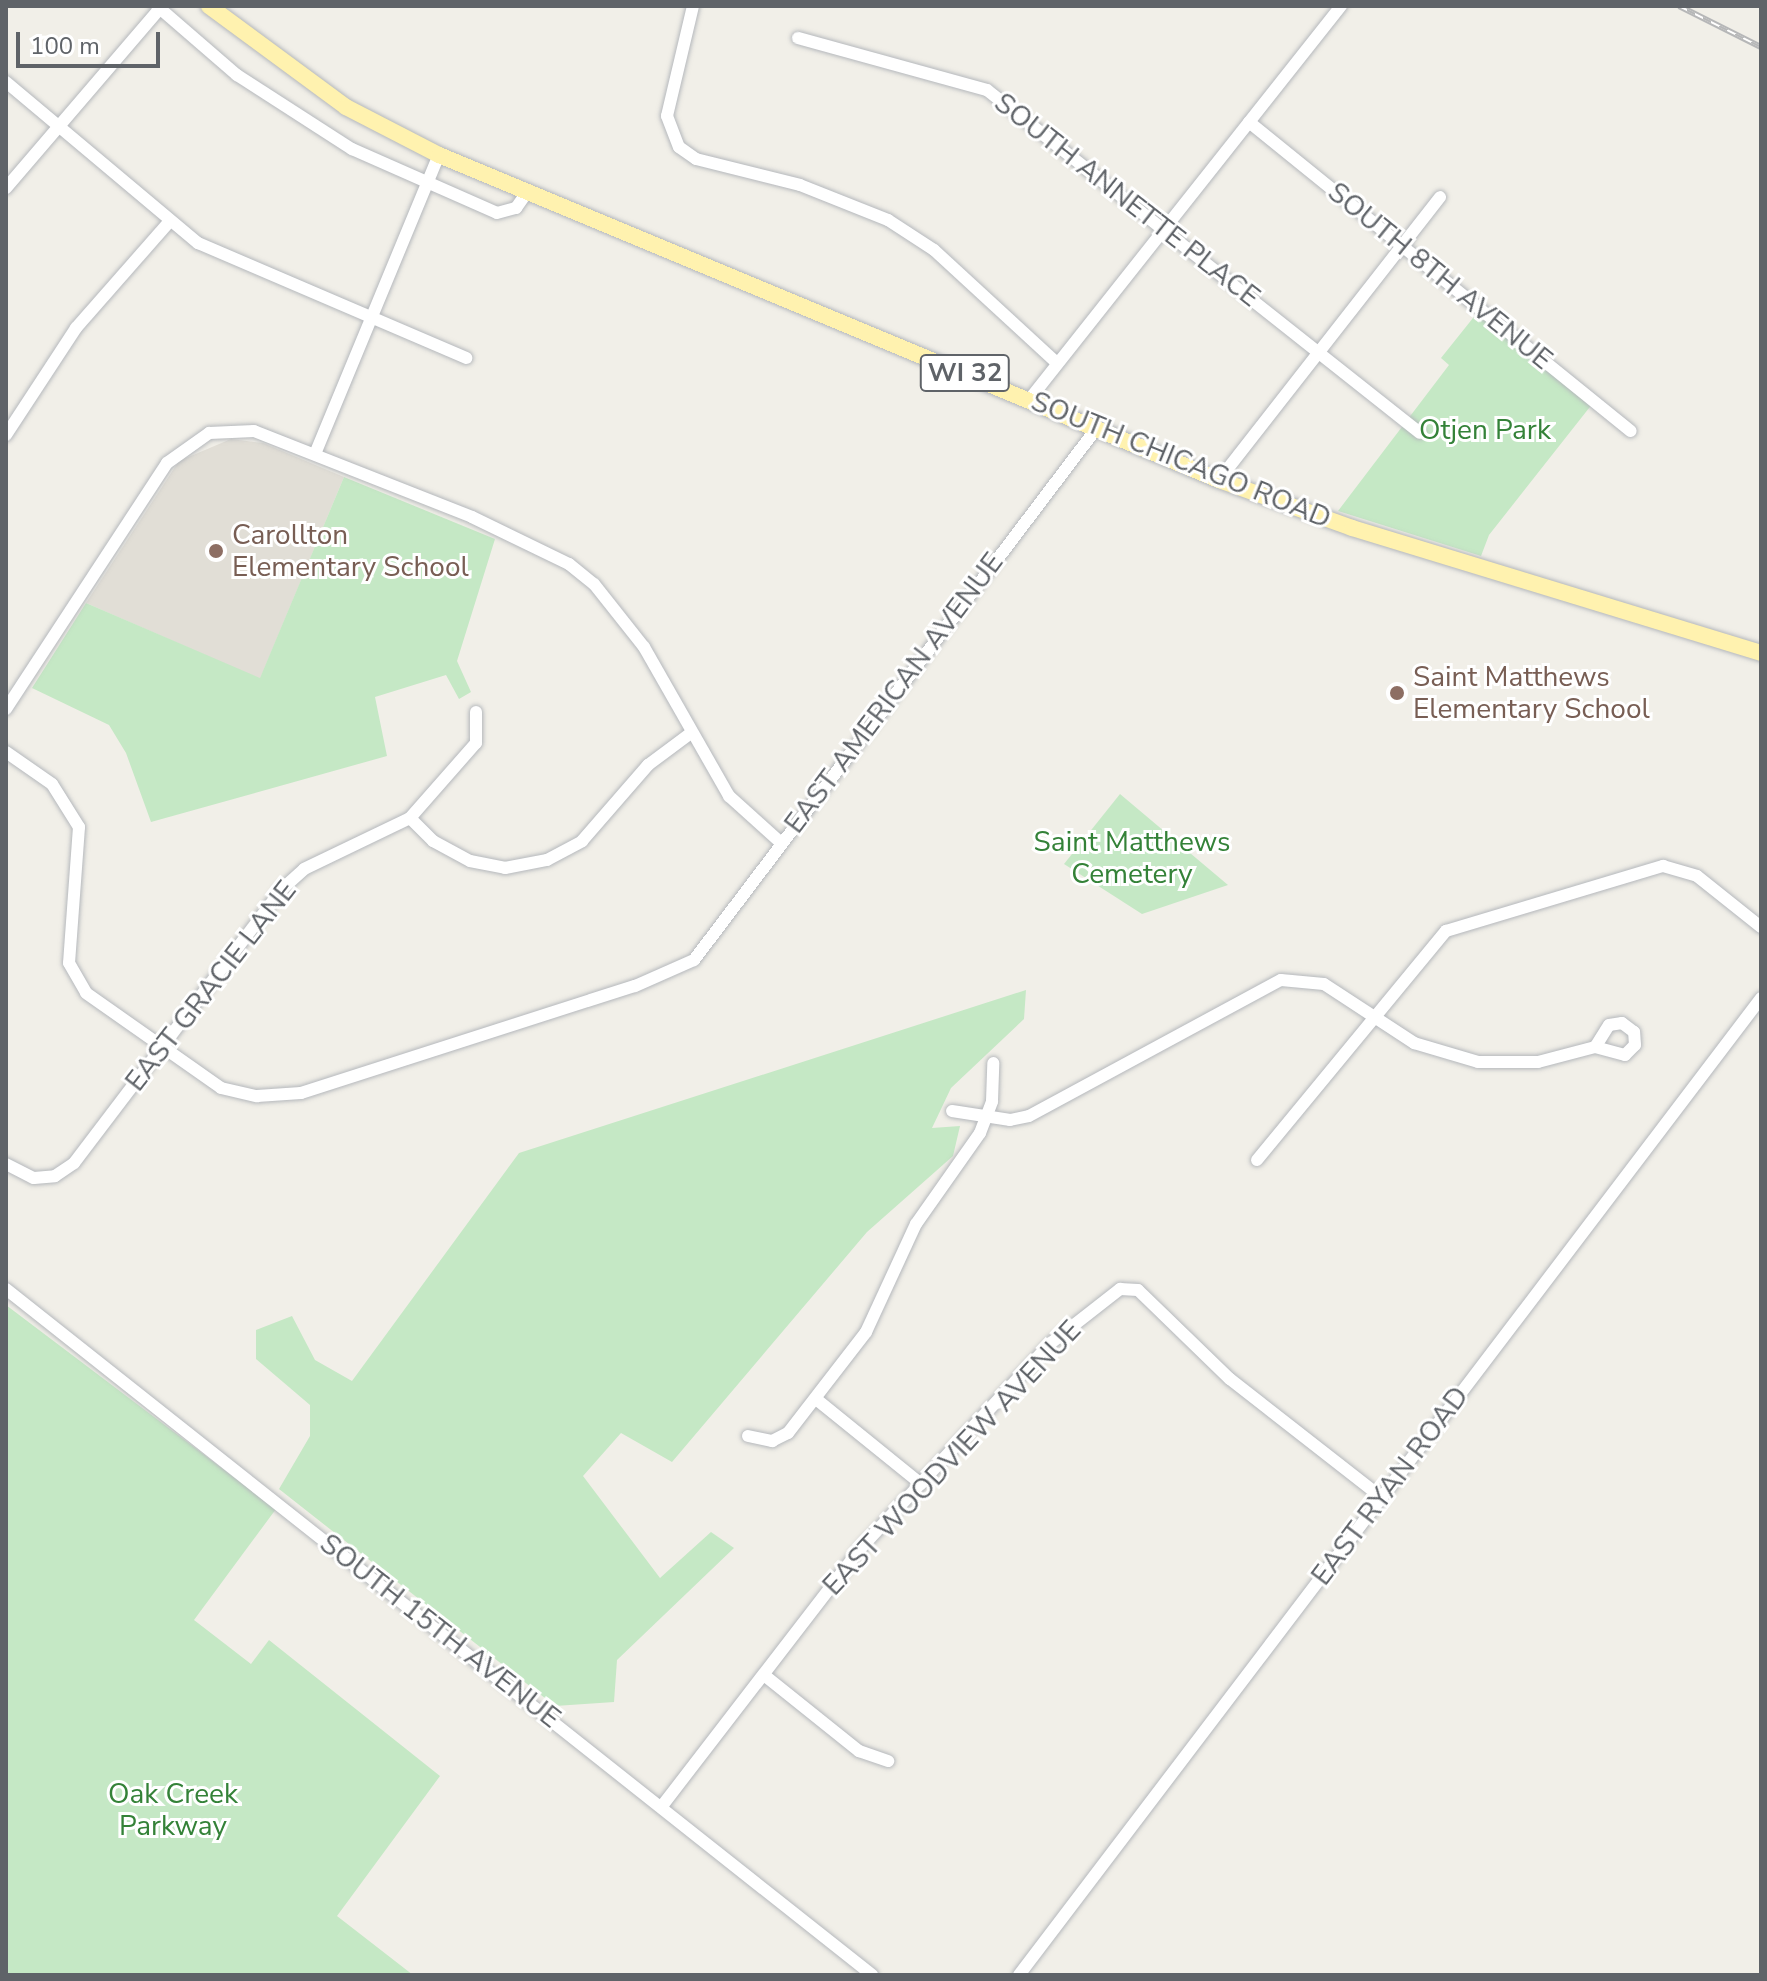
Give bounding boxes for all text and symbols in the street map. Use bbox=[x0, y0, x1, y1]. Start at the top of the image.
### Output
scale bar bbox=[20, 16, 164, 66]
text: 100 m bbox=[30, 30, 100, 62]
street label: SOUTH ANNETTE PLACE bbox=[988, 86, 1266, 314]
street label: SOUTH 8TH AVENUE bbox=[1321, 175, 1559, 377]
road number: WI 32 bbox=[919, 351, 1011, 395]
street label: SOUTH CHICAGO ROAD bbox=[1026, 384, 1336, 536]
park label: Otjen Park bbox=[1419, 413, 1551, 447]
place label: Carollton Elementary School bbox=[232, 518, 469, 584]
marker: Carollton Elementary School bbox=[207, 542, 225, 560]
street label: EAST AMERICAN AVENUE bbox=[778, 546, 1010, 840]
place label: Saint Matthews Elementary School bbox=[1413, 660, 1650, 726]
marker: Saint Matthews Elementary School bbox=[1388, 684, 1406, 702]
park label: Saint Matthews Cemetery bbox=[1034, 825, 1230, 891]
street label: EAST GRACIE LANE bbox=[119, 874, 303, 1098]
street label: EAST WOODVIEW AVENUE bbox=[816, 1314, 1088, 1602]
street label: EAST RYAN ROAD bbox=[1304, 1380, 1476, 1592]
street label: SOUTH 15TH AVENUE bbox=[313, 1527, 567, 1735]
park label: Oak Creek Parkway bbox=[108, 1777, 238, 1843]

